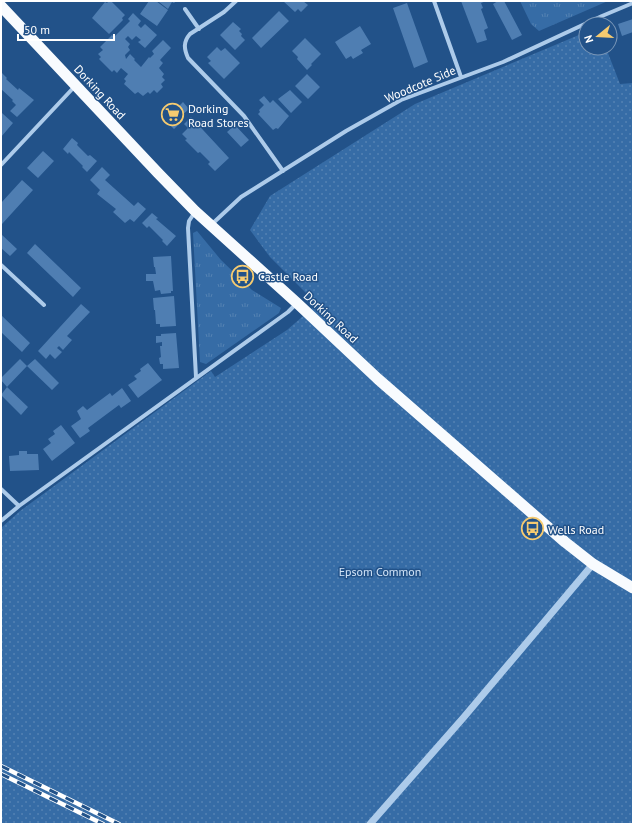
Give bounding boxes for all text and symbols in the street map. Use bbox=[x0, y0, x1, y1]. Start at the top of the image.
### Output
scale bar bbox=[18, 16, 114, 42]
north arrow bbox=[578, 16, 618, 56]
text: 50 m bbox=[24, 22, 50, 37]
text: N bbox=[581, 33, 596, 45]
street label: Dorking Road bbox=[71, 62, 129, 122]
street label: Woodcote Side bbox=[382, 62, 458, 106]
place label: Dorking Road Stores bbox=[188, 101, 249, 130]
supermarket icon: Dorking Road Stores bbox=[160, 102, 186, 128]
bus stop icon: Castle Road bbox=[230, 263, 256, 289]
place label: Castle Road bbox=[258, 269, 318, 284]
street label: Dorking Road bbox=[301, 288, 361, 346]
bus stop icon: Wells Road bbox=[519, 516, 545, 542]
place label: Wells Road bbox=[548, 522, 604, 537]
park label: Epsom Common bbox=[339, 564, 421, 579]

